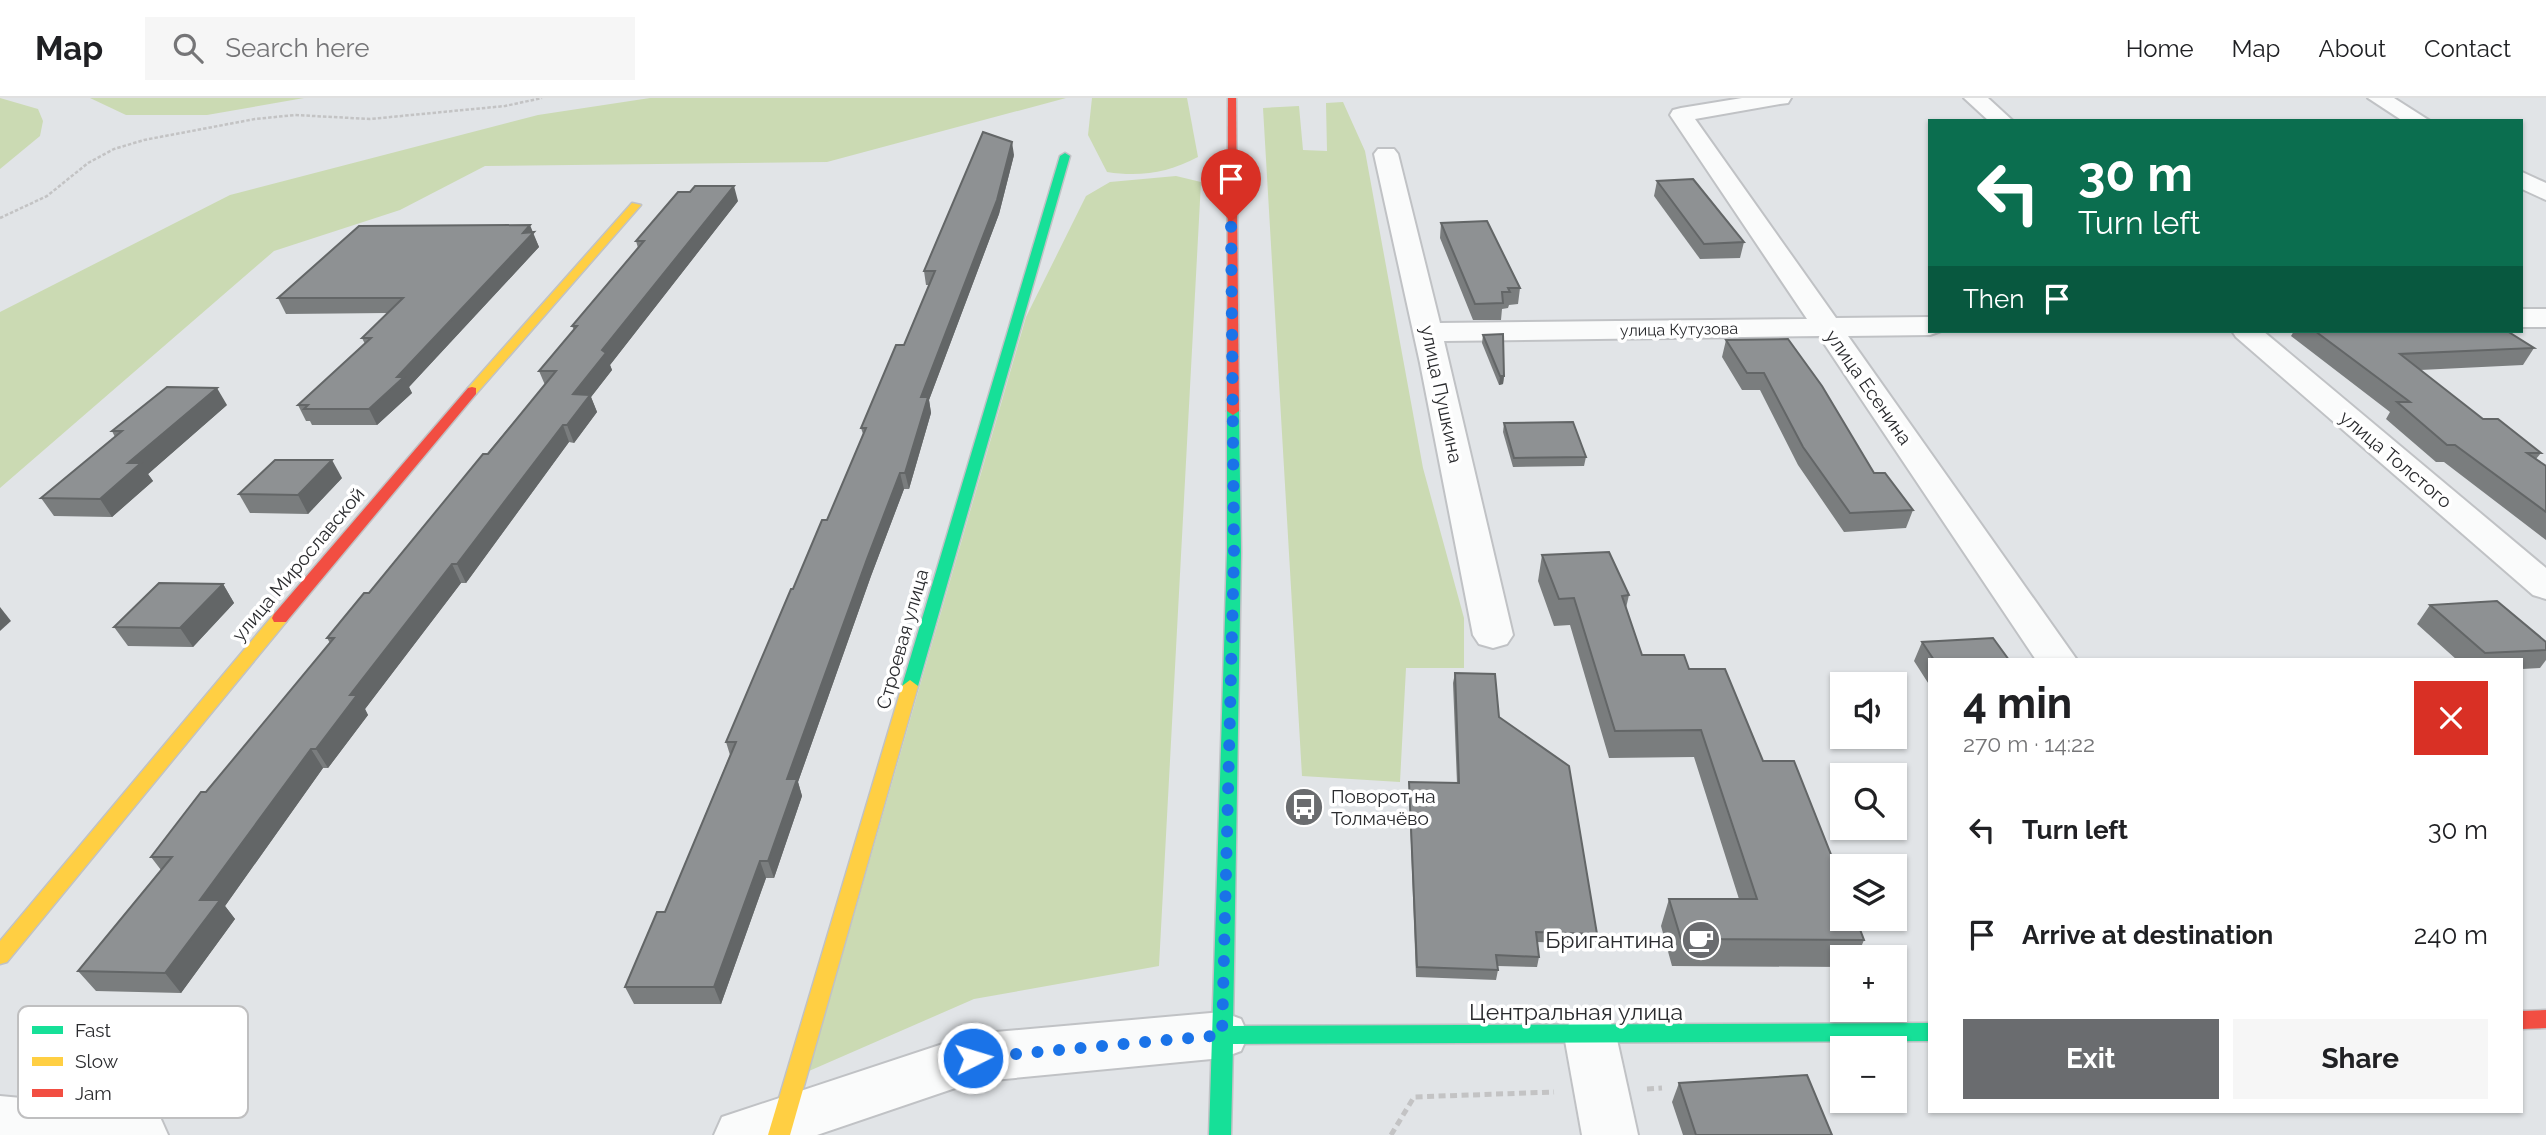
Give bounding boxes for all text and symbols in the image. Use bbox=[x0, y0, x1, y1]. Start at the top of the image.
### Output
search box bbox=[145, 17, 635, 80]
text: Map bbox=[35, 29, 103, 68]
icon: search bbox=[169, 29, 207, 67]
text: Search here bbox=[225, 33, 370, 63]
text: Home bbox=[2126, 34, 2194, 63]
text: Map bbox=[2232, 34, 2280, 63]
text: About bbox=[2318, 34, 2386, 63]
text: Contact bbox=[2424, 34, 2511, 63]
text: 30 m bbox=[2078, 145, 2193, 202]
icon: left bbox=[1963, 147, 2054, 238]
pin bbox=[1201, 149, 1261, 221]
icon: arrive bbox=[1212, 160, 1250, 198]
text: Turn left bbox=[2078, 204, 2200, 241]
icon: arrive bbox=[2038, 280, 2076, 318]
text: Then bbox=[1963, 284, 2024, 314]
street label: улица Кутузова bbox=[1620, 319, 1738, 340]
street label: улица Пушкина bbox=[1417, 323, 1467, 465]
street label: улица Есенина bbox=[1821, 325, 1917, 449]
street label: улица Толстого bbox=[2336, 406, 2456, 512]
street label: улица Мирославской bbox=[227, 483, 369, 645]
street label: Строевая улица bbox=[871, 566, 933, 712]
map controls bbox=[1830, 672, 1907, 1113]
button: sound bbox=[1830, 672, 1907, 749]
text: 4 min bbox=[1963, 679, 2072, 728]
button: close bbox=[2414, 681, 2488, 755]
text: 270 m · 14:22 bbox=[1963, 730, 2095, 757]
button: search bbox=[1830, 763, 1907, 840]
place label: Поворот на Толмачёво bbox=[1331, 785, 1436, 829]
bus stop icon: Поворот на Толмачёво bbox=[1283, 786, 1325, 828]
icon: left bbox=[1963, 811, 2001, 849]
text: Turn left bbox=[2022, 815, 2128, 845]
text: 30 m bbox=[2428, 815, 2488, 845]
button: layers bbox=[1830, 854, 1907, 931]
icon: arrive bbox=[1963, 916, 2001, 954]
cafe icon: Бригантина bbox=[1680, 919, 1722, 961]
text: Arrive at destination bbox=[2022, 920, 2273, 950]
text: 240 m bbox=[2414, 920, 2488, 950]
place label: Бригантина bbox=[1545, 926, 1674, 953]
button: + bbox=[1830, 945, 1907, 1022]
street label: Центральная улица bbox=[1469, 998, 1683, 1025]
legend bbox=[18, 1006, 248, 1118]
text: Fast bbox=[75, 1019, 111, 1041]
button: Exit bbox=[1963, 1019, 2219, 1099]
button: Share bbox=[2233, 1019, 2488, 1099]
position arrow bbox=[936, 1021, 1010, 1095]
button: − bbox=[1830, 1036, 1907, 1113]
text: Slow bbox=[75, 1050, 119, 1072]
text: Jam bbox=[75, 1082, 112, 1104]

